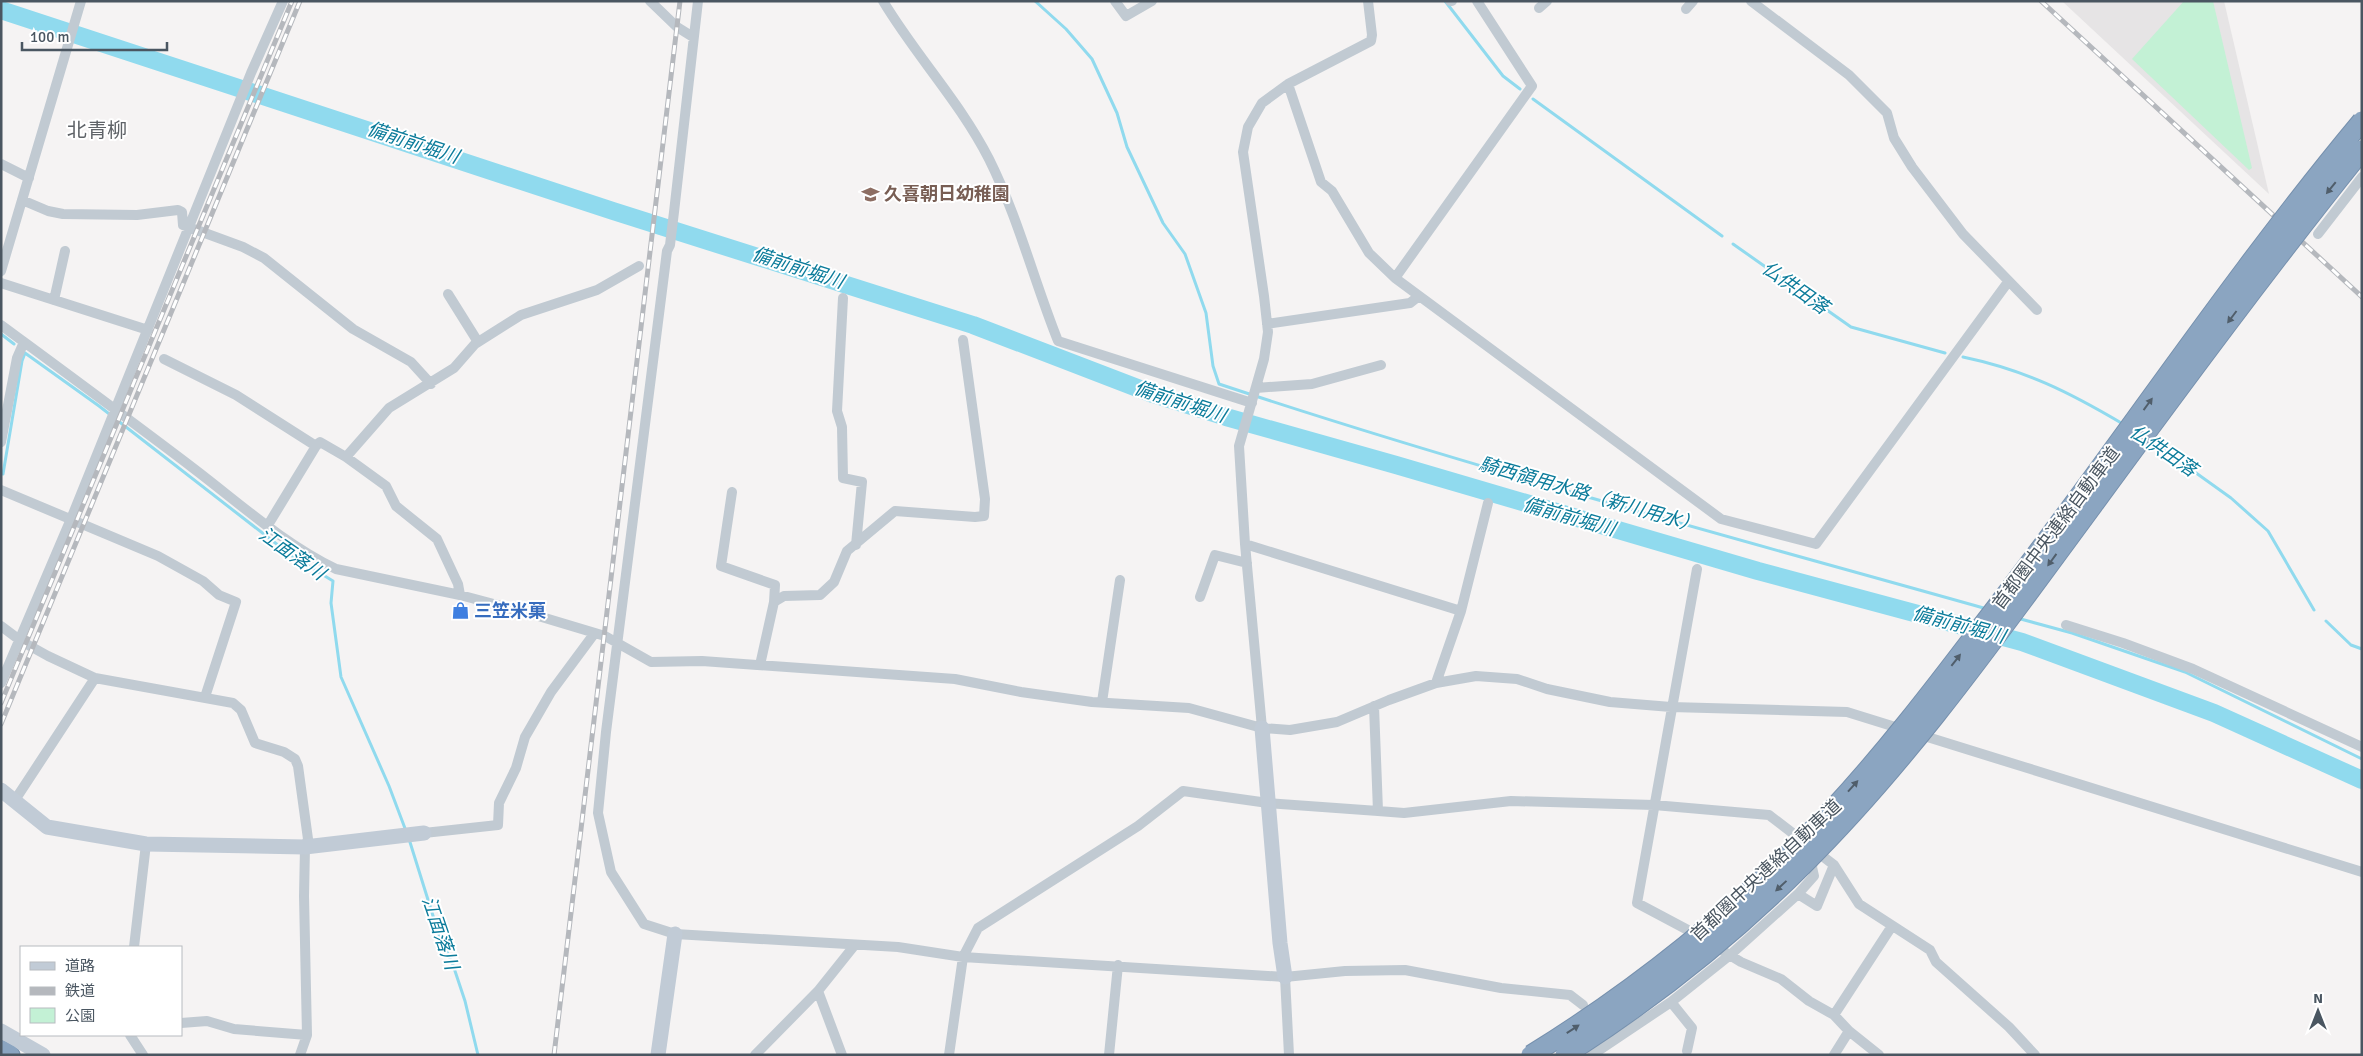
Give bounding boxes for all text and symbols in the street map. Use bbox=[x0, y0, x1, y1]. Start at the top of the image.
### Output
scale bar bbox=[22, 20, 168, 52]
text: 100 m bbox=[30, 28, 70, 46]
water label: 備前前堀川 bbox=[364, 117, 464, 170]
district label: 北青柳 bbox=[67, 118, 127, 143]
one-way arrow bbox=[2326, 181, 2337, 194]
place label: 久喜朝日幼稚園 bbox=[884, 183, 1010, 205]
school or university icon: 久喜朝日幼稚園 bbox=[860, 184, 880, 204]
water label: 備前前堀川 bbox=[749, 242, 849, 295]
water label: 仏供田落 bbox=[1757, 256, 1835, 321]
one-way arrow bbox=[2227, 310, 2237, 324]
water label: 備前前堀川 bbox=[1131, 376, 1231, 429]
one-way arrow bbox=[2143, 397, 2153, 411]
water label: 仏供田落 bbox=[2125, 420, 2204, 484]
street label: 首都圏中央連絡自動車道 bbox=[1988, 442, 2124, 614]
water label: 騎西領用水路（新川用水） bbox=[1476, 452, 1702, 538]
water label: 備前前堀川 bbox=[1520, 492, 1620, 542]
water label: 江面落川 bbox=[254, 522, 332, 587]
one-way arrow bbox=[2047, 553, 2057, 567]
place label: 三笠米菓 bbox=[474, 600, 546, 622]
shop icon: 三笠米菓 bbox=[450, 601, 470, 621]
water label: 備前前堀川 bbox=[1910, 601, 2010, 649]
one-way arrow bbox=[1951, 654, 1962, 667]
one-way arrow bbox=[1848, 779, 1859, 792]
street label: 首都圏中央連絡自動車道 bbox=[1686, 794, 1846, 946]
one-way arrow bbox=[1775, 880, 1787, 892]
water label: 江面落川 bbox=[416, 893, 464, 975]
legend bbox=[20, 946, 182, 1036]
text: 道路 bbox=[65, 957, 95, 975]
text: 鉄道 bbox=[65, 982, 95, 1000]
north arrow bbox=[2293, 986, 2343, 1036]
text: N bbox=[2313, 990, 2323, 1007]
text: 公園 bbox=[65, 1007, 95, 1025]
one-way arrow bbox=[1566, 1024, 1579, 1034]

